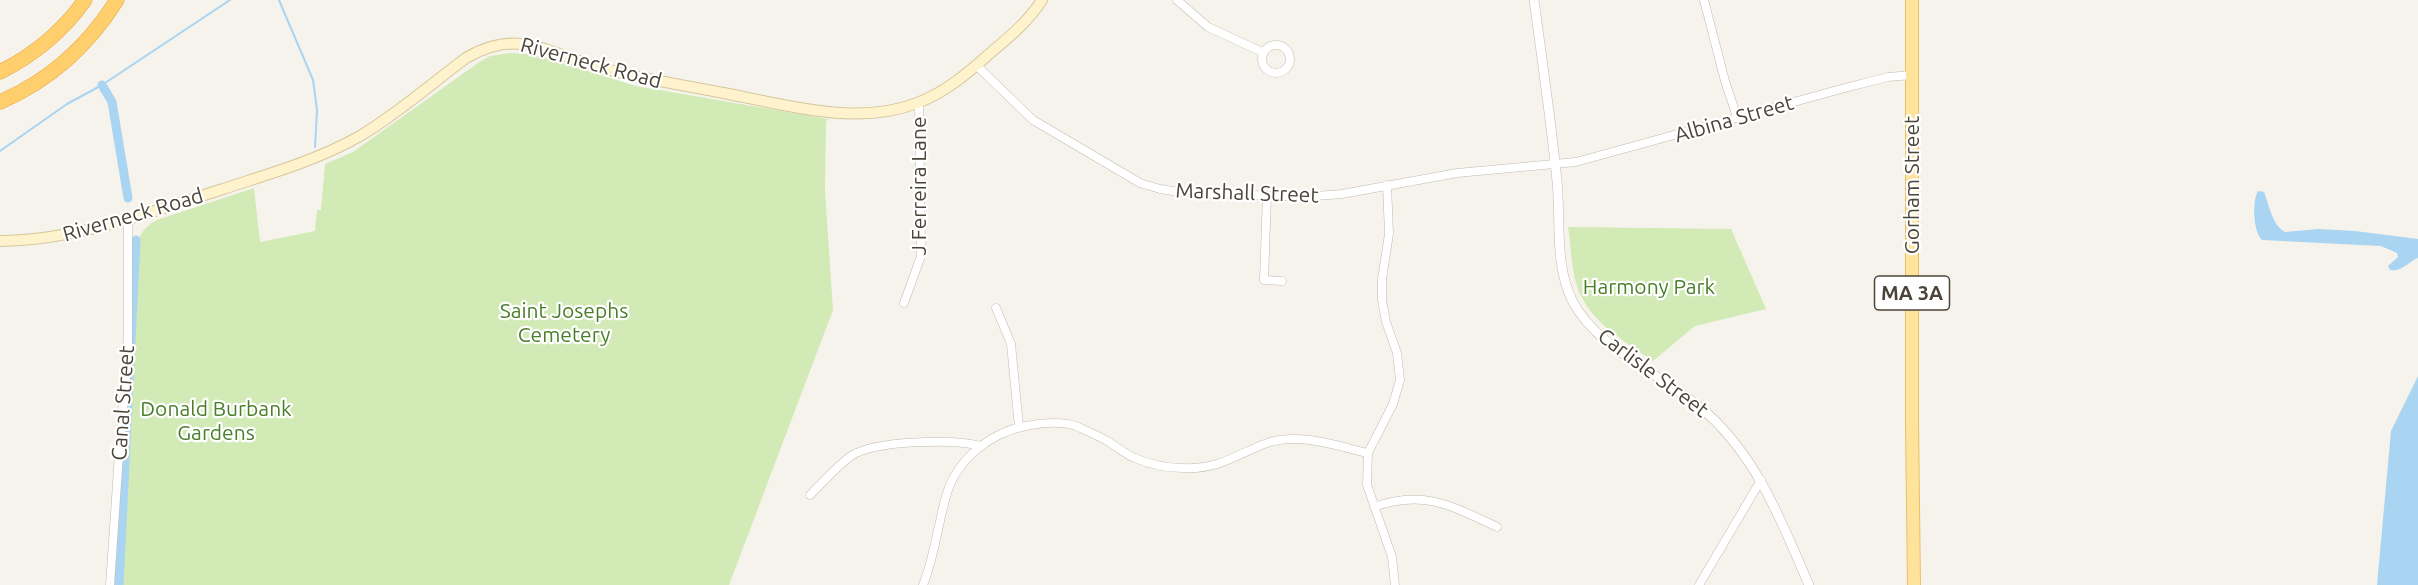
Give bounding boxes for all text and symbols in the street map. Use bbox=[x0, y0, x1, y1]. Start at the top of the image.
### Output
street label: Riverneck Road bbox=[518, 32, 664, 94]
street label: Albina Street bbox=[1672, 90, 1796, 148]
street label: Gorham Street bbox=[1899, 116, 1925, 254]
street label: J Ferreira Lane bbox=[906, 117, 932, 255]
street label: Marshall Street bbox=[1175, 178, 1319, 208]
street label: Riverneck Road bbox=[60, 183, 206, 247]
park label: Harmony Park bbox=[1583, 274, 1715, 300]
road number: MA 3A bbox=[1874, 276, 1950, 310]
park label: Saint Josephs Cemetery bbox=[500, 298, 628, 348]
street label: Carlisle Street bbox=[1593, 323, 1713, 423]
street label: Canal Street bbox=[106, 345, 140, 461]
park label: Donald Burbank Gardens bbox=[140, 396, 292, 446]

